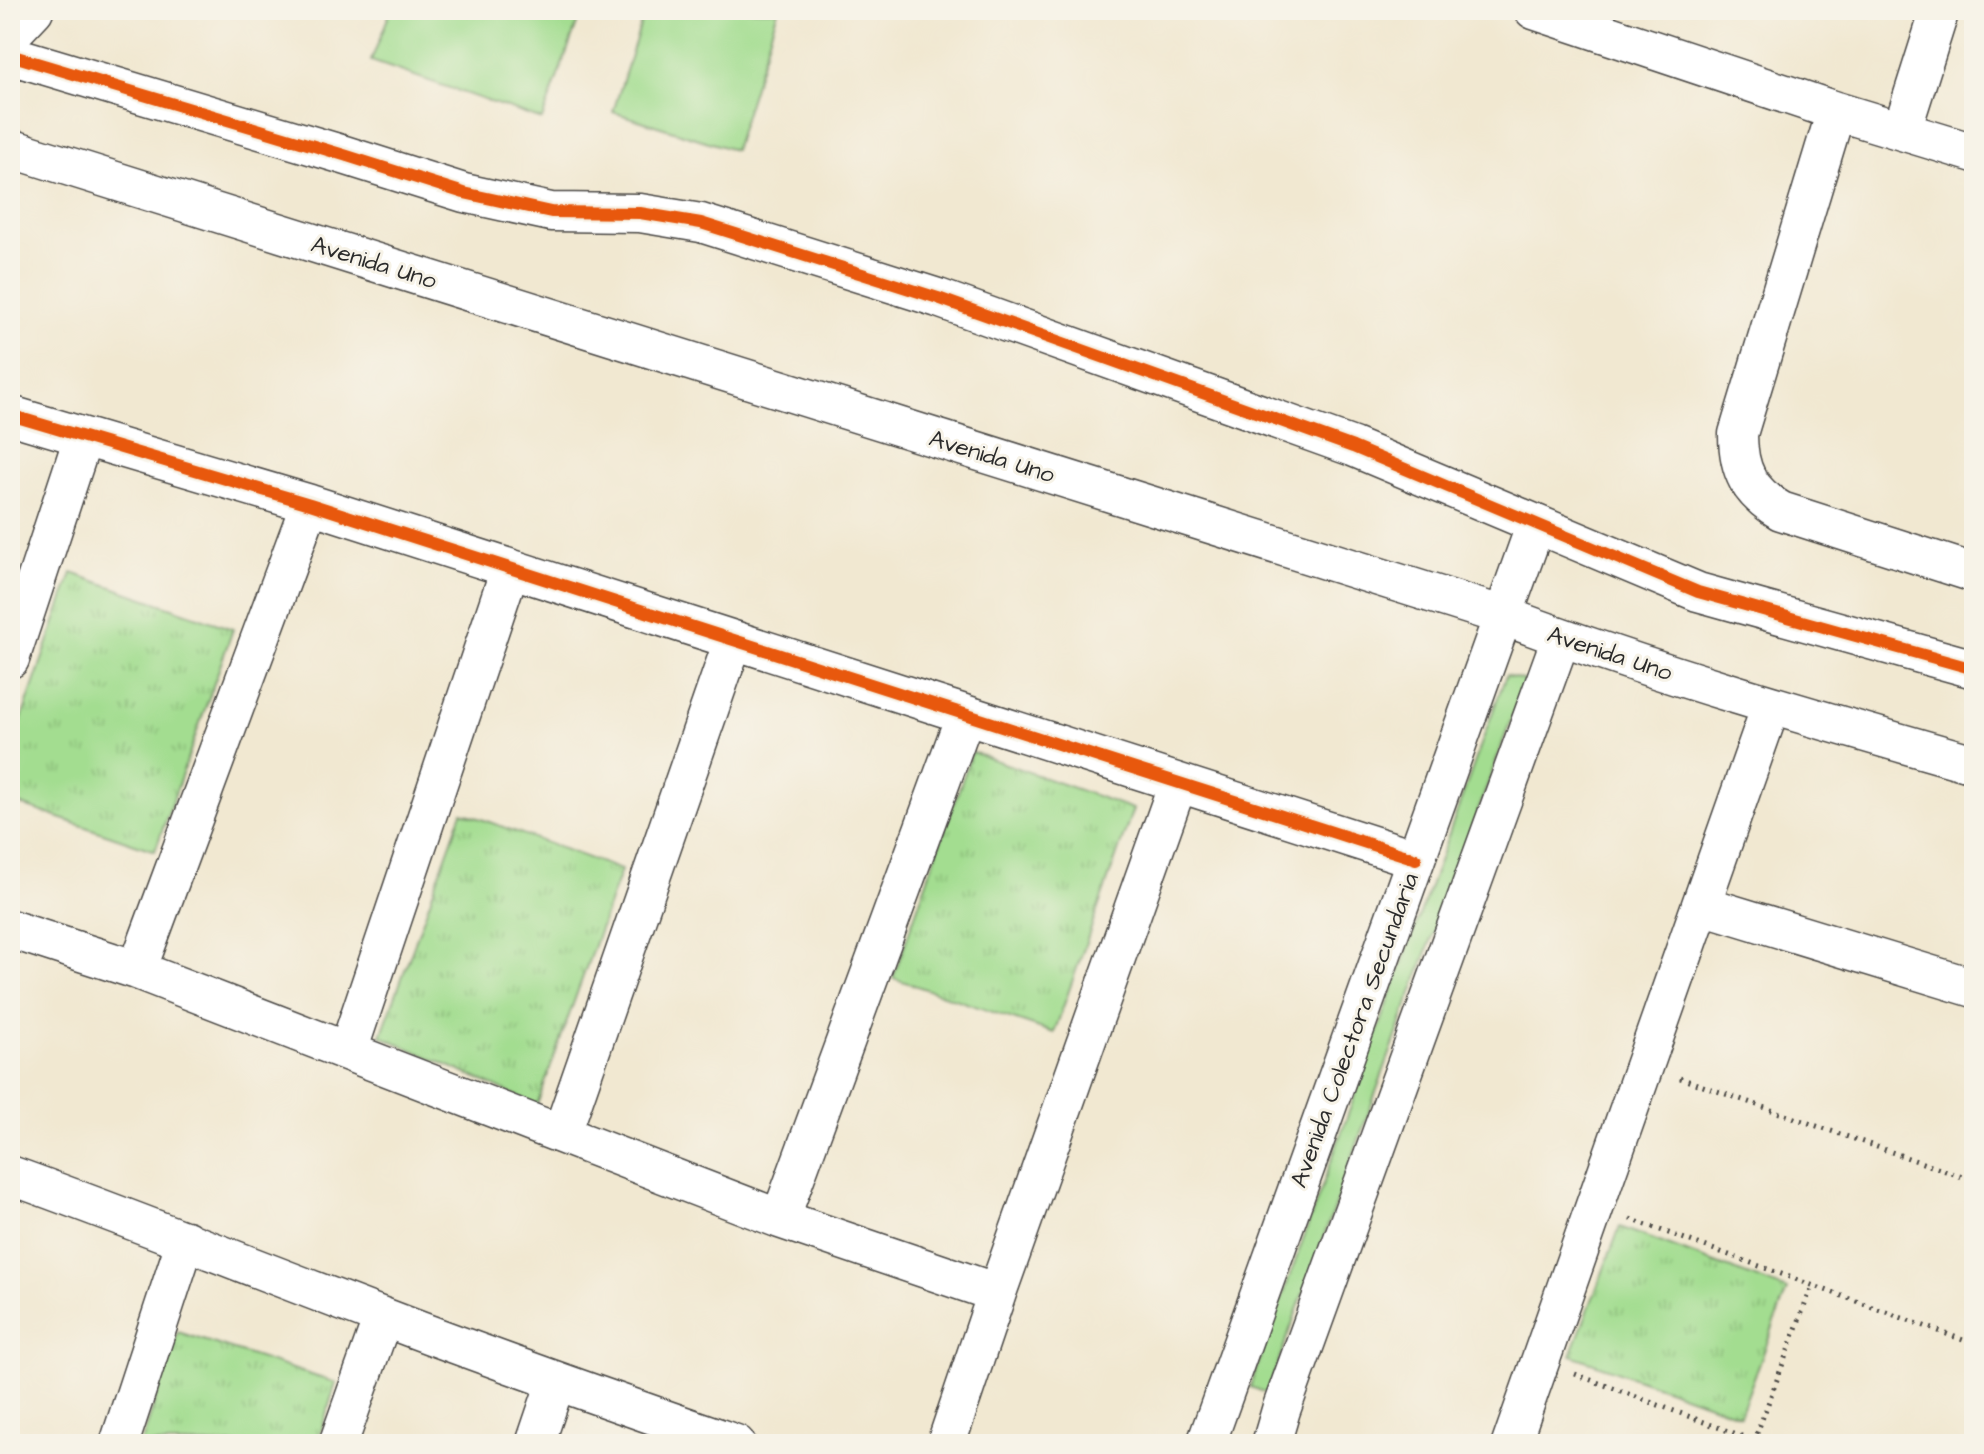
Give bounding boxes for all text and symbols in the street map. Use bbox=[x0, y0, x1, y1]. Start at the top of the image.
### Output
street label: Avenida Uno bbox=[307, 228, 441, 298]
street label: Avenida Uno bbox=[925, 422, 1059, 492]
street label: Avenida Uno bbox=[1543, 618, 1677, 690]
street label: Avenida Colectora Secundaria bbox=[1282, 868, 1428, 1192]

